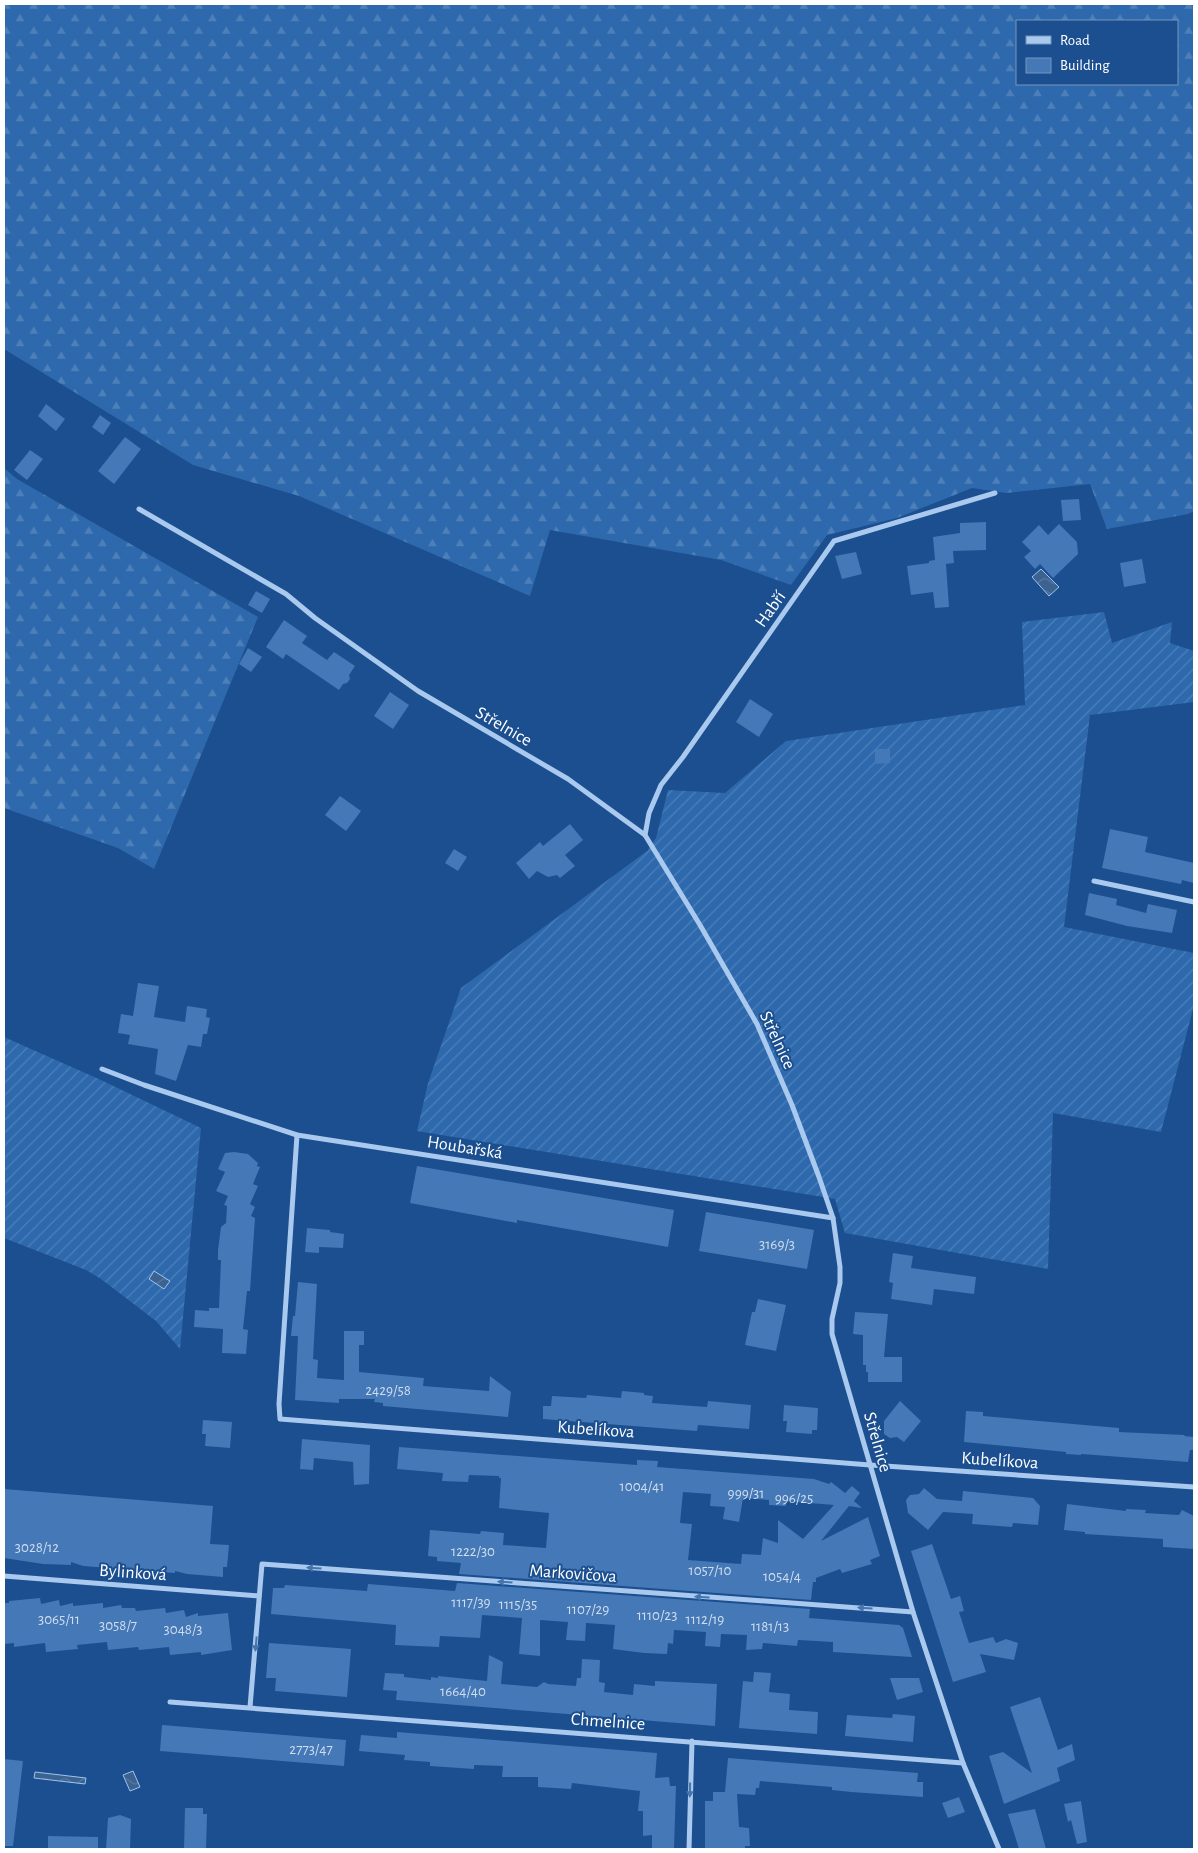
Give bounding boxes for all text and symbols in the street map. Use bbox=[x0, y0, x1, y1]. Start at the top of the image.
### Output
legend bbox=[1016, 20, 1178, 85]
text: Road bbox=[1060, 33, 1090, 48]
text: Building bbox=[1060, 58, 1110, 73]
street label: Habří bbox=[752, 588, 790, 631]
street label: Střelnice bbox=[472, 704, 535, 750]
street label: Střelnice bbox=[756, 1009, 798, 1072]
street label: Houbařská bbox=[426, 1133, 504, 1163]
house number: 3169/3 bbox=[759, 1237, 795, 1252]
house number: 2429/58 bbox=[365, 1383, 411, 1398]
street label: Střelnice bbox=[860, 1410, 894, 1474]
street label: Kubelíkova bbox=[557, 1418, 635, 1442]
street label: Kubelíkova bbox=[961, 1449, 1039, 1473]
house number: 1004/41 bbox=[620, 1479, 664, 1494]
house number: 999/31 bbox=[728, 1486, 764, 1501]
house number: 996/25 bbox=[775, 1491, 813, 1506]
house number: 3028/12 bbox=[15, 1540, 59, 1555]
house number: 1222/30 bbox=[451, 1544, 495, 1559]
street label: Bylinková bbox=[99, 1562, 167, 1584]
street label: Markovičova bbox=[529, 1562, 617, 1586]
one-way arrow bbox=[306, 1563, 322, 1571]
house number: 1057/10 bbox=[689, 1563, 732, 1578]
house number: 1054/4 bbox=[763, 1569, 801, 1584]
one-way arrow bbox=[497, 1578, 513, 1586]
one-way arrow bbox=[694, 1592, 710, 1600]
house number: 1117/39 bbox=[451, 1595, 491, 1610]
house number: 1115/35 bbox=[499, 1597, 537, 1612]
house number: 1107/29 bbox=[567, 1602, 609, 1617]
one-way arrow bbox=[856, 1604, 872, 1612]
house number: 1110/23 bbox=[637, 1608, 677, 1623]
house number: 3065/11 bbox=[38, 1612, 80, 1627]
house number: 1112/19 bbox=[686, 1612, 724, 1627]
house number: 3058/7 bbox=[99, 1618, 137, 1633]
house number: 1181/13 bbox=[751, 1619, 789, 1634]
house number: 3048/3 bbox=[164, 1622, 202, 1637]
one-way arrow bbox=[251, 1637, 259, 1653]
house number: 1664/40 bbox=[440, 1684, 486, 1699]
street label: Chmelnice bbox=[570, 1710, 646, 1734]
house number: 2773/47 bbox=[289, 1742, 333, 1757]
one-way arrow bbox=[686, 1782, 694, 1798]

